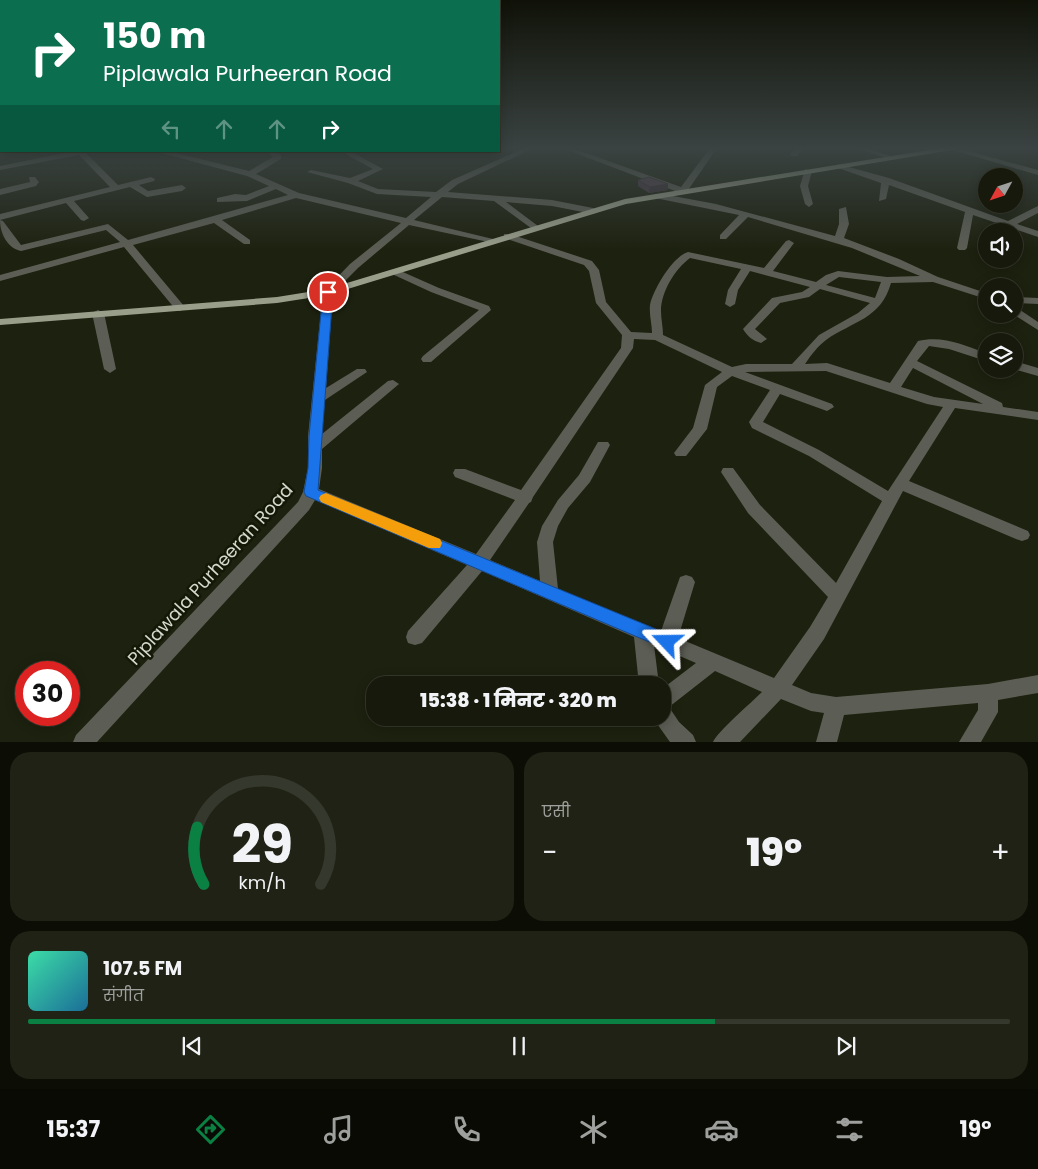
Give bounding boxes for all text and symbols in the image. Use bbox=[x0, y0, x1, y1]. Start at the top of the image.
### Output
text: 150 m bbox=[103, 11, 206, 60]
icon: right bbox=[20, 20, 85, 85]
text: Piplawala Purheeran Road bbox=[103, 58, 392, 89]
icon: left bbox=[157, 115, 185, 143]
icon: ahead bbox=[210, 115, 238, 143]
icon: ahead bbox=[263, 115, 291, 143]
icon: right bbox=[316, 115, 344, 143]
north arrow bbox=[978, 168, 1022, 212]
map controls bbox=[978, 168, 1023, 378]
button: sound bbox=[978, 223, 1023, 268]
pin bbox=[307, 271, 349, 313]
icon: arrive bbox=[314, 278, 342, 306]
button: search bbox=[978, 278, 1023, 323]
button: layers bbox=[978, 333, 1023, 378]
street label: Piplawala Purheeran Road bbox=[122, 478, 298, 670]
position arrow bbox=[640, 615, 692, 667]
speed limit sign: 30 bbox=[15, 661, 80, 726]
text: 15:38 · 1 मिनट · 320 m bbox=[420, 687, 617, 714]
text: एसी bbox=[542, 800, 570, 823]
text: 29 bbox=[231, 808, 293, 881]
text: 19° bbox=[746, 826, 802, 879]
text: − bbox=[542, 833, 557, 872]
text: + bbox=[991, 833, 1010, 872]
text: km/h bbox=[238, 870, 286, 895]
text: 107.5 FM bbox=[103, 955, 182, 982]
text: संगीत bbox=[103, 984, 144, 1007]
icon: previous bbox=[178, 1032, 206, 1060]
icon: pause bbox=[505, 1032, 533, 1060]
icon: next bbox=[832, 1032, 860, 1060]
icon: directions bbox=[193, 1112, 228, 1147]
icon: music bbox=[321, 1112, 356, 1147]
icon: phone bbox=[449, 1112, 484, 1147]
icon: climate bbox=[576, 1112, 611, 1147]
icon: car bbox=[704, 1112, 739, 1147]
icon: filters bbox=[832, 1112, 867, 1147]
text: 15:37 bbox=[46, 1114, 100, 1145]
text: 19° bbox=[960, 1114, 992, 1145]

